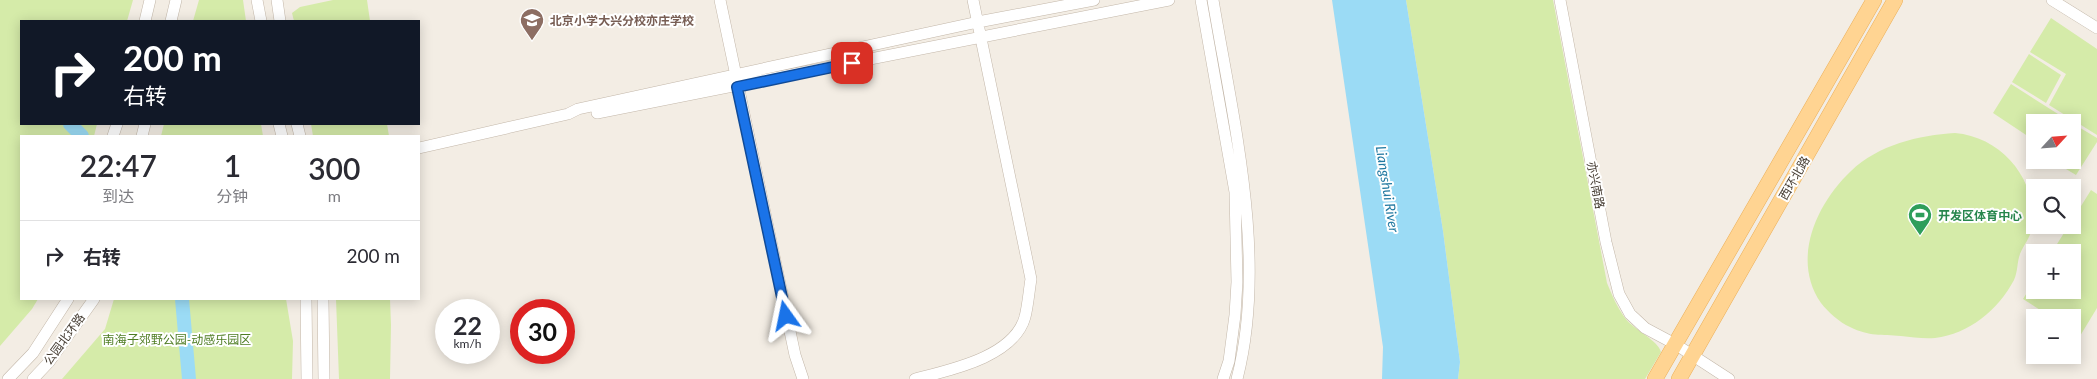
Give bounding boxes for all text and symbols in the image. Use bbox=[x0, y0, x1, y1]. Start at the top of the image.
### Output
school or university icon: 北京小学大兴分校亦庄学校 bbox=[519, 7, 545, 41]
place label: 北京小学大兴分校亦庄学校 bbox=[550, 13, 694, 28]
text: 200 m bbox=[123, 36, 222, 78]
icon: right bbox=[40, 40, 105, 105]
pin bbox=[831, 42, 873, 84]
icon: arrive bbox=[838, 49, 866, 77]
text: 右转 bbox=[123, 82, 167, 109]
north arrow bbox=[2026, 114, 2081, 169]
map controls bbox=[2026, 114, 2081, 364]
water label: Liangshui River bbox=[1373, 144, 1403, 234]
text: 22:47 bbox=[80, 147, 157, 183]
text: 1 bbox=[224, 147, 241, 183]
text: 300 bbox=[308, 150, 360, 186]
street label: 西环北路 bbox=[1776, 153, 1812, 203]
street label: 亦兴南路 bbox=[1584, 160, 1608, 210]
button: search bbox=[2026, 179, 2081, 234]
text: 到达 bbox=[102, 186, 134, 205]
text: 分钟 bbox=[216, 186, 249, 205]
text: m bbox=[328, 186, 341, 205]
sports icon: 开发区体育中心 bbox=[1907, 202, 1933, 236]
place label: 开发区体育中心 bbox=[1938, 208, 2022, 223]
icon: right bbox=[40, 242, 68, 270]
text: 200 m bbox=[346, 244, 400, 267]
button: + bbox=[2026, 244, 2081, 299]
text: 右转 bbox=[83, 245, 121, 268]
position arrow bbox=[759, 289, 811, 341]
speed limit sign: 30 bbox=[510, 299, 575, 364]
button: − bbox=[2026, 309, 2081, 364]
street label: 公园北环路 bbox=[40, 310, 88, 368]
text: 22 bbox=[453, 310, 482, 340]
park label: 南海子郊野公园-动感乐园区 bbox=[103, 332, 251, 347]
text: km/h bbox=[453, 336, 482, 351]

